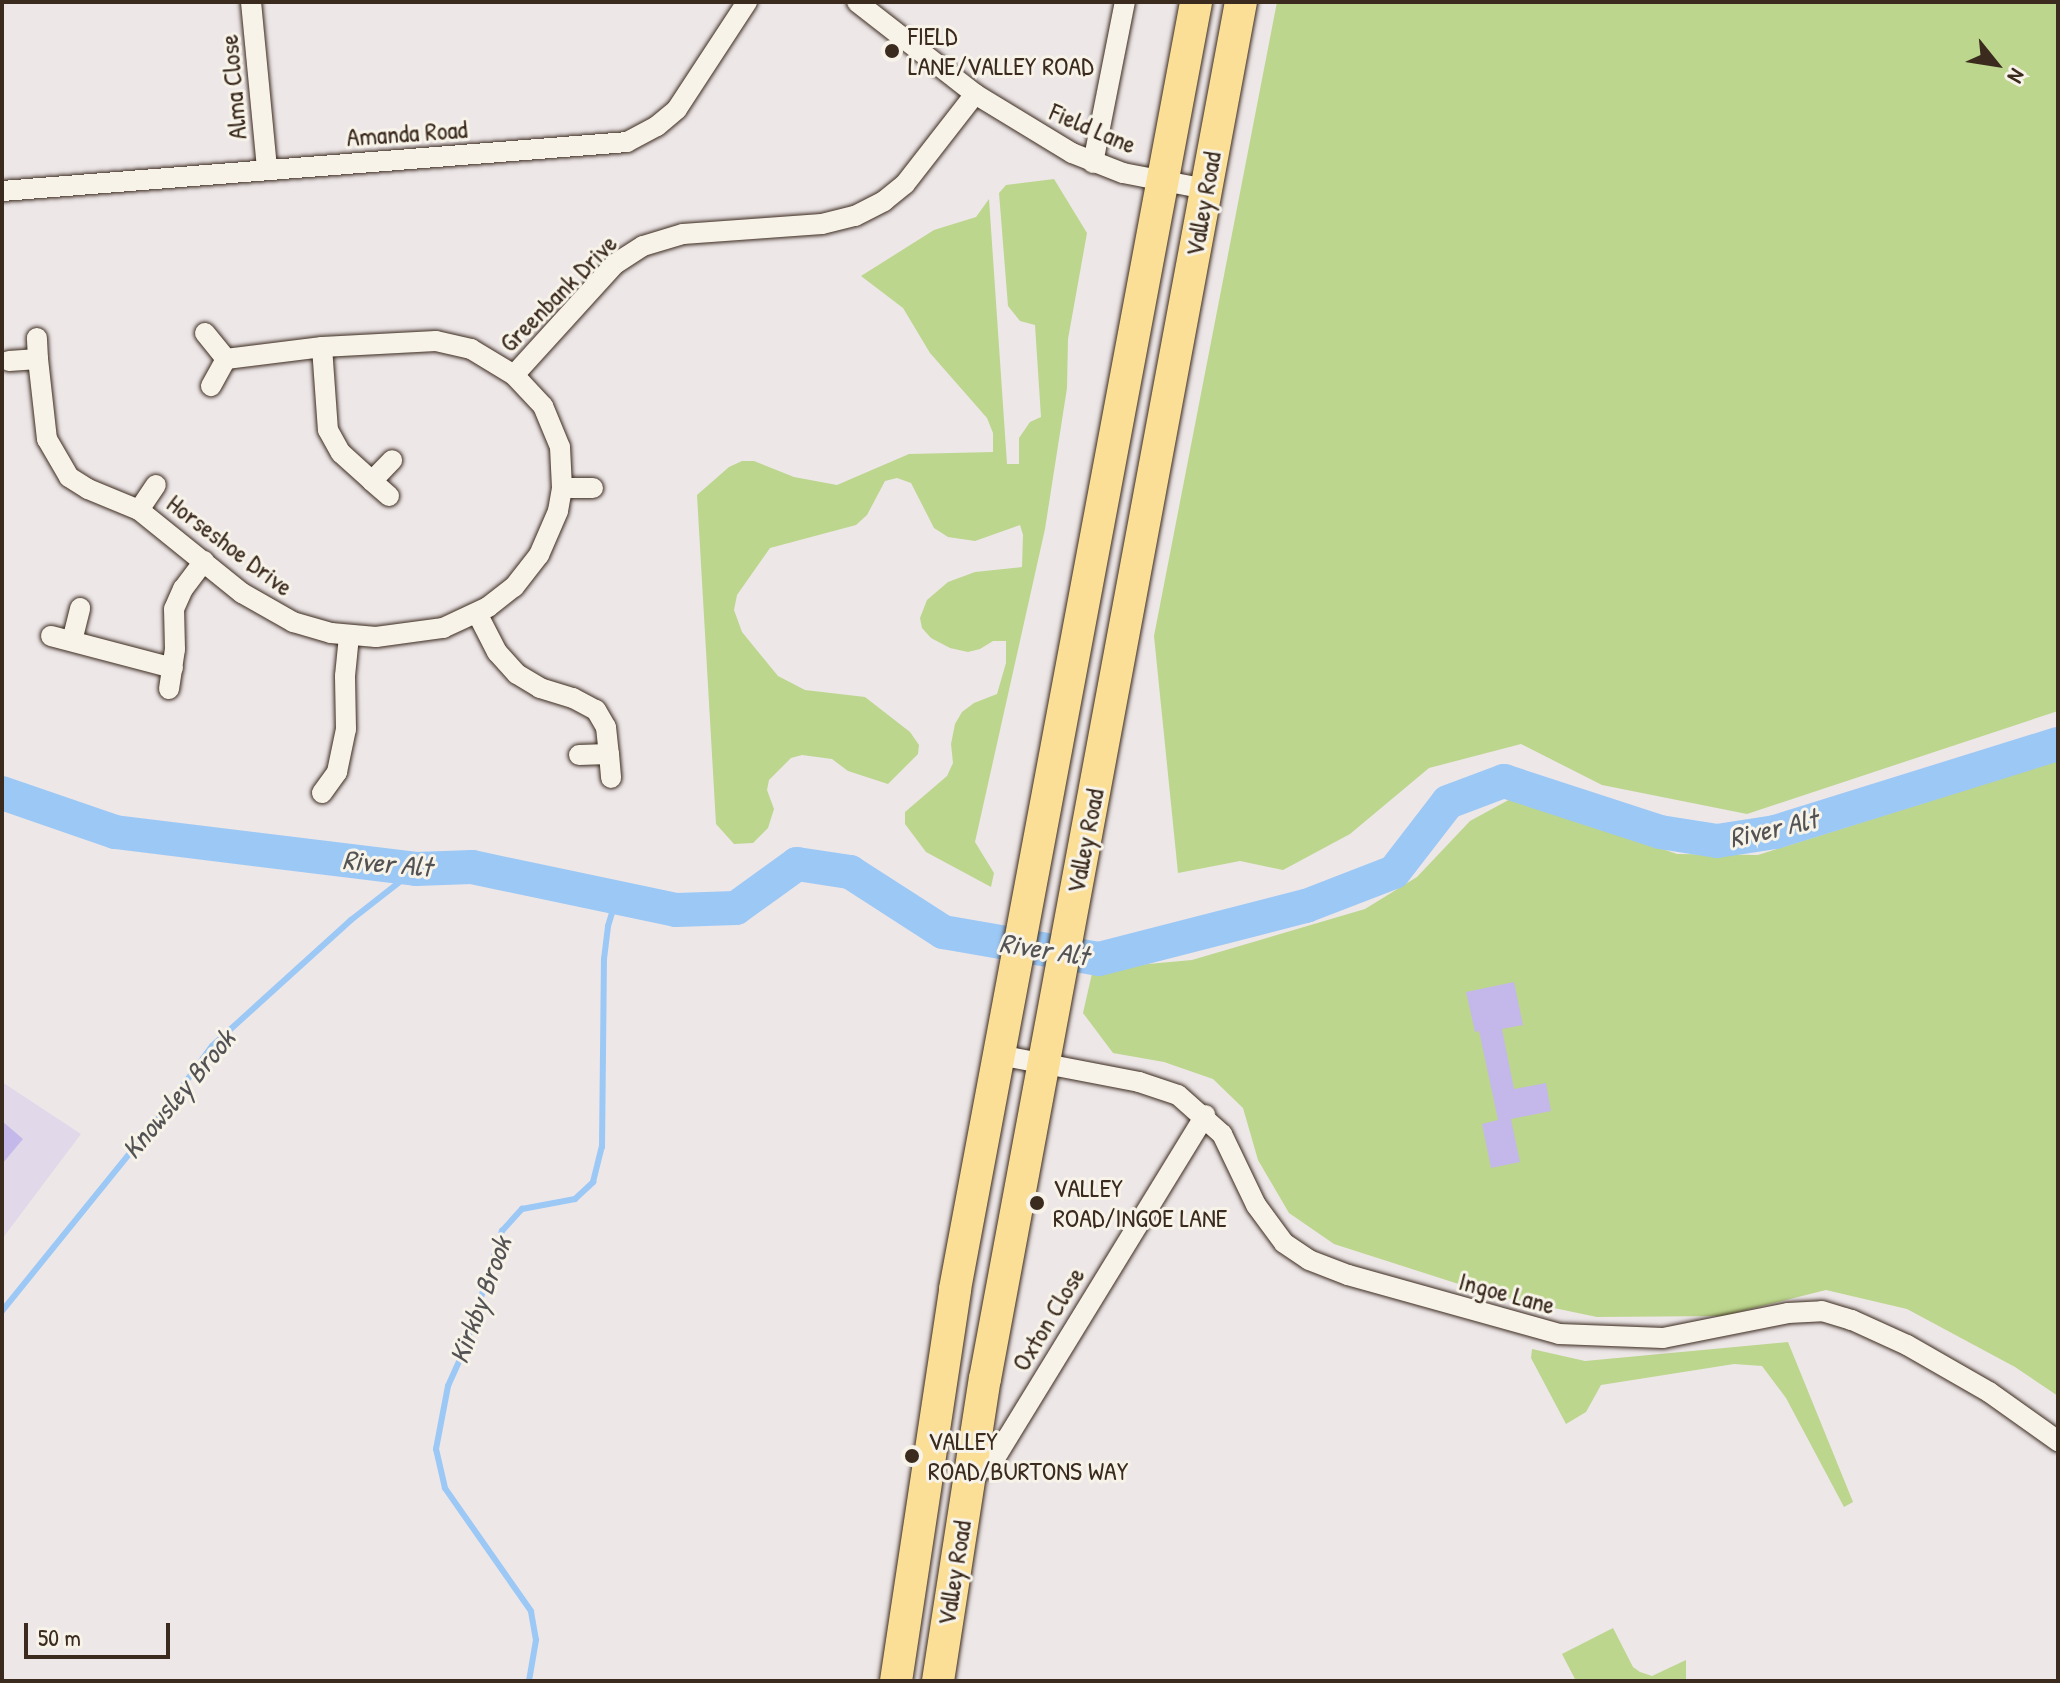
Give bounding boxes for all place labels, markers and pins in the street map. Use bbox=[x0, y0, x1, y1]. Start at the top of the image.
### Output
place label: FIELD LANE/VALLEY ROAD bbox=[908, 20, 1094, 82]
marker: FIELD LANE/VALLEY ROAD bbox=[883, 42, 901, 60]
place label: VALLEY ROAD/INGOE LANE bbox=[1053, 1172, 1227, 1234]
marker: VALLEY ROAD/INGOE LANE bbox=[1028, 1194, 1046, 1212]
place label: VALLEY ROAD/BURTONS WAY bbox=[928, 1425, 1128, 1486]
marker: VALLEY ROAD/BURTONS WAY bbox=[903, 1447, 921, 1465]

